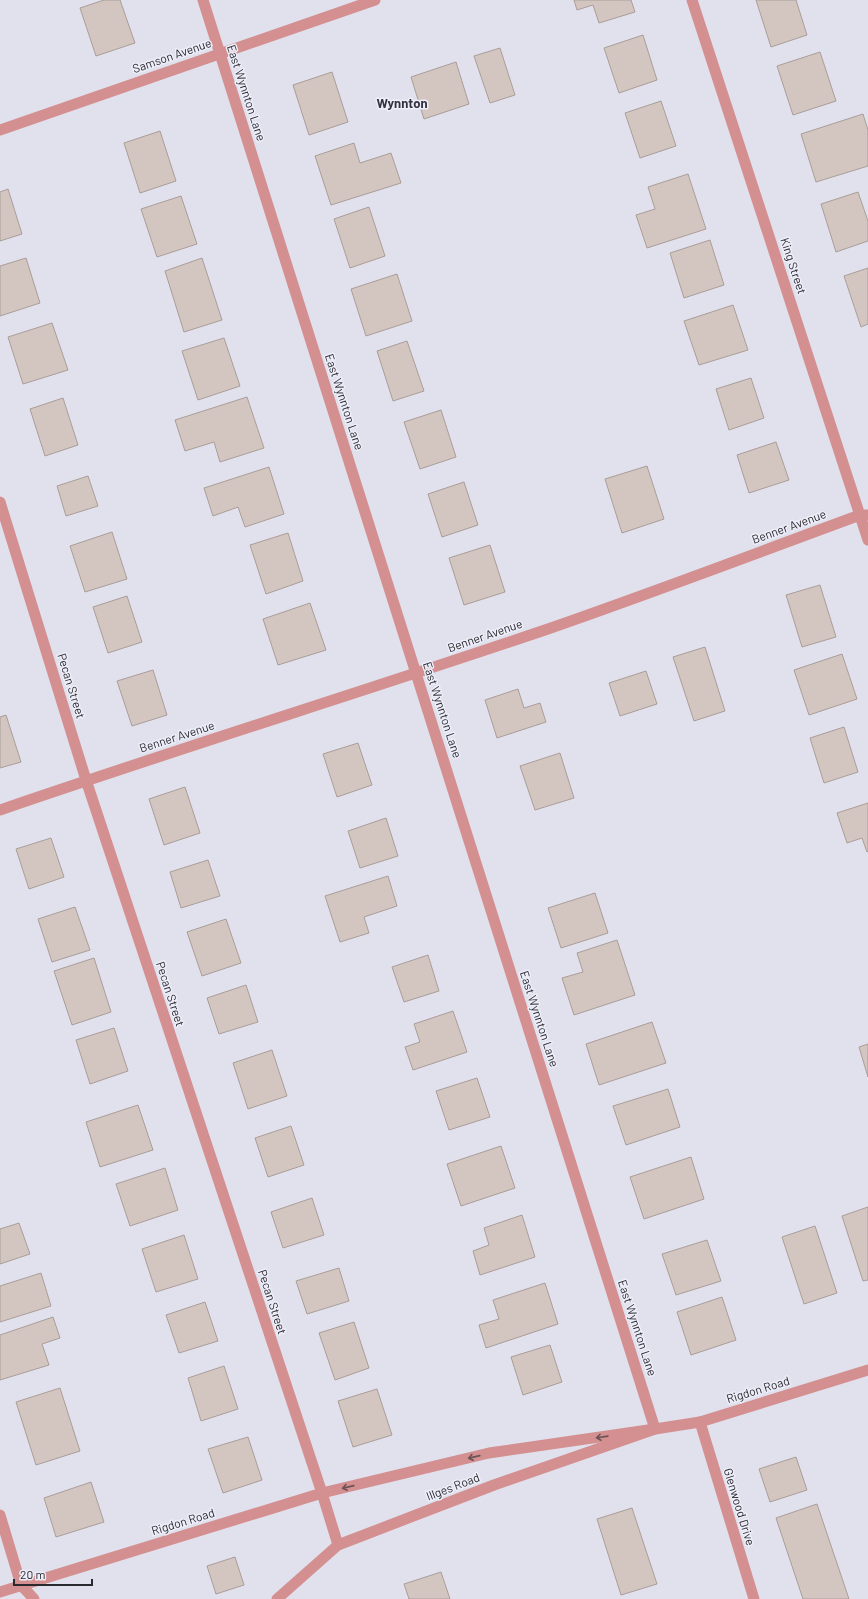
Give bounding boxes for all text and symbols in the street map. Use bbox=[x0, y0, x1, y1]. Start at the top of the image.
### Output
street label: Samson Avenue bbox=[130, 35, 213, 75]
street label: East Wynnton Lane bbox=[225, 43, 269, 142]
district label: Wynnton bbox=[376, 95, 428, 111]
street label: King Street bbox=[778, 236, 810, 296]
street label: East Wynnton Lane bbox=[323, 352, 367, 451]
street label: Benner Avenue bbox=[750, 506, 828, 546]
street label: Benner Avenue bbox=[445, 616, 524, 654]
street label: Pecan Street bbox=[55, 651, 88, 720]
street label: East Wynnton Lane bbox=[421, 660, 465, 759]
street label: Benner Avenue bbox=[137, 717, 216, 755]
street label: Pecan Street bbox=[154, 960, 188, 1028]
street label: East Wynnton Lane bbox=[518, 969, 562, 1068]
street label: Pecan Street bbox=[256, 1268, 290, 1336]
street label: East Wynnton Lane bbox=[616, 1278, 660, 1377]
street label: Rigdon Road bbox=[724, 1373, 791, 1405]
one-way arrow bbox=[596, 1433, 609, 1441]
one-way arrow bbox=[468, 1454, 481, 1461]
street label: Glenwood Drive bbox=[722, 1466, 758, 1547]
street label: Illges Road bbox=[424, 1469, 481, 1503]
one-way arrow bbox=[341, 1484, 354, 1491]
street label: Rigdon Road bbox=[149, 1505, 216, 1537]
scale bar bbox=[14, 1561, 92, 1587]
text: 20 m bbox=[20, 1567, 46, 1581]

